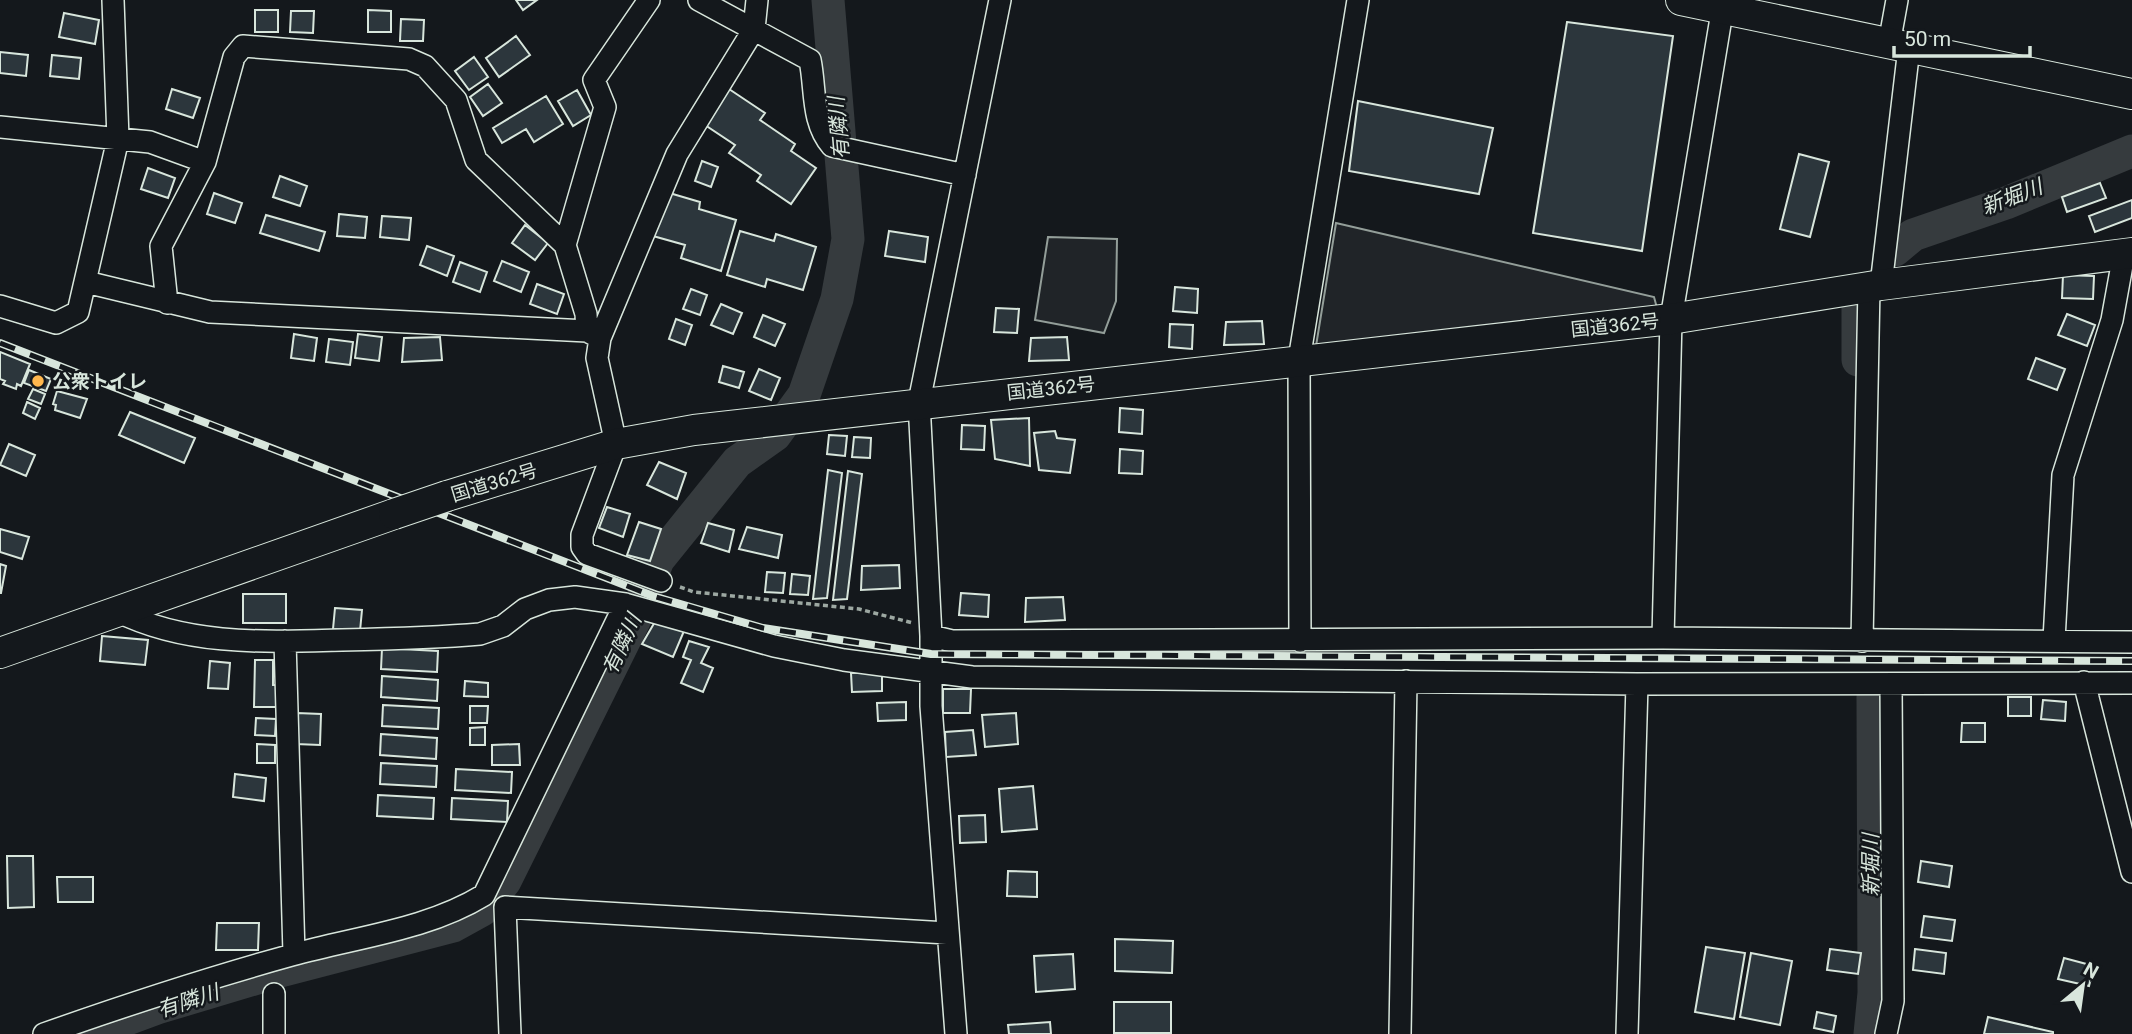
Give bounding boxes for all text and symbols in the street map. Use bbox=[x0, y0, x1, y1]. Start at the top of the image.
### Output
scale bar bbox=[1894, 14, 2030, 58]
text: 50 m bbox=[1904, 27, 1951, 51]
water label: 有隣川 bbox=[824, 94, 854, 160]
water label: 新堀川 bbox=[1978, 174, 2048, 219]
street label: 国道362号 bbox=[1570, 309, 1661, 342]
place label: 公衆トイレ bbox=[52, 370, 147, 393]
street label: 国道362号 bbox=[1006, 372, 1097, 405]
marker: 公衆トイレ bbox=[30, 373, 46, 389]
street label: 国道362号 bbox=[448, 458, 540, 506]
water label: 有隣川 bbox=[598, 609, 647, 678]
water label: 新堀川 bbox=[1859, 832, 1883, 897]
north arrow bbox=[2048, 950, 2118, 1020]
text: N bbox=[2080, 957, 2102, 984]
water label: 有隣川 bbox=[154, 979, 224, 1022]

